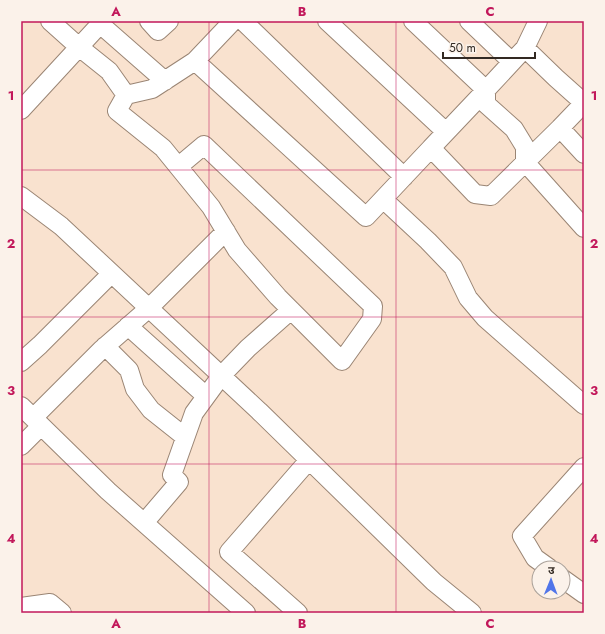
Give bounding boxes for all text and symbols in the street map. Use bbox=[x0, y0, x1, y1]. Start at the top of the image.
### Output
text: A bbox=[110, 2, 121, 21]
text: B bbox=[298, 2, 307, 21]
text: C bbox=[485, 2, 495, 21]
scale bar bbox=[443, 34, 535, 60]
text: 50 m bbox=[449, 39, 476, 57]
text: 1 bbox=[8, 86, 14, 105]
text: 1 bbox=[591, 86, 597, 105]
text: 2 bbox=[7, 234, 15, 253]
text: 2 bbox=[590, 234, 598, 253]
text: 3 bbox=[7, 381, 15, 400]
text: 3 bbox=[590, 381, 598, 400]
text: 4 bbox=[6, 529, 16, 548]
text: 4 bbox=[589, 529, 599, 548]
north arrow bbox=[531, 560, 571, 600]
text: उ bbox=[548, 562, 555, 578]
text: A bbox=[110, 614, 121, 633]
text: B bbox=[298, 614, 307, 633]
text: C bbox=[485, 614, 495, 633]

